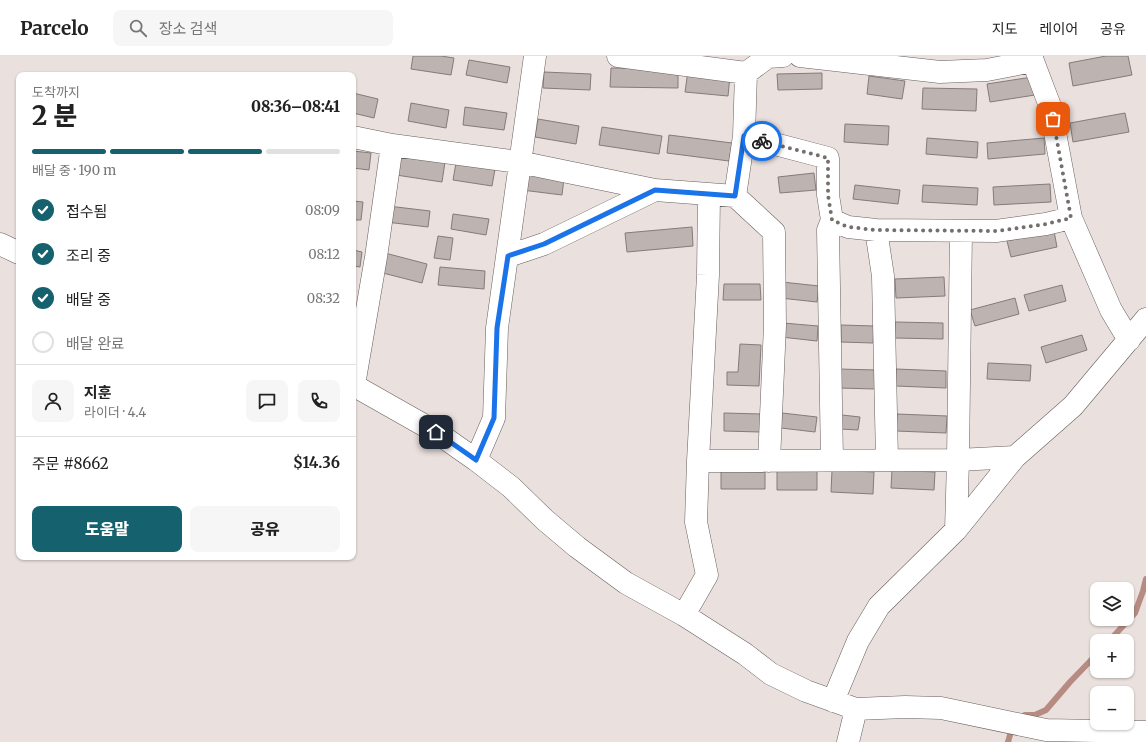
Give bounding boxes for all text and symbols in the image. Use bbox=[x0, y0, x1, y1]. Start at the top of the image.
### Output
search box bbox=[113, 10, 393, 46]
text: Parcelo bbox=[20, 16, 89, 40]
icon: search bbox=[127, 17, 149, 39]
text: 장소 검색 bbox=[159, 19, 217, 38]
text: 지도 bbox=[992, 20, 1018, 38]
text: 레이어 bbox=[1040, 20, 1078, 38]
text: 공유 bbox=[1100, 20, 1126, 38]
text: 도착까지 bbox=[32, 84, 80, 101]
text: 08:36–08:41 bbox=[251, 97, 340, 116]
text: 2 분 bbox=[32, 99, 77, 132]
pin bbox=[1036, 102, 1070, 136]
icon: bag bbox=[1042, 108, 1064, 130]
courier bbox=[742, 121, 782, 161]
icon: bike bbox=[751, 130, 773, 152]
text: 배달 중 · 190 m bbox=[32, 162, 116, 179]
icon: check bbox=[32, 199, 54, 221]
text: 접수됨 bbox=[66, 202, 107, 221]
text: 08:09 bbox=[305, 202, 340, 219]
icon: check bbox=[32, 243, 54, 265]
text: 조리 중 bbox=[66, 246, 111, 265]
text: 08:12 bbox=[308, 246, 340, 263]
icon: check bbox=[32, 287, 54, 309]
text: 배달 중 bbox=[66, 290, 111, 309]
text: 08:32 bbox=[307, 290, 340, 307]
text: 배달 완료 bbox=[66, 334, 125, 353]
button: person bbox=[32, 380, 74, 422]
button: chat bbox=[246, 380, 288, 422]
button: phone bbox=[298, 380, 340, 422]
text: 지훈 bbox=[84, 383, 112, 402]
text: 라이더 · 4.4 bbox=[84, 404, 146, 421]
pin bbox=[419, 415, 453, 449]
icon: home bbox=[425, 421, 447, 443]
text: $14.36 bbox=[293, 453, 340, 472]
text: 주문 #8662 bbox=[32, 454, 109, 473]
button: 도움말 bbox=[32, 506, 182, 552]
button: 공유 bbox=[190, 506, 340, 552]
map controls bbox=[1090, 582, 1134, 730]
button: layers bbox=[1090, 582, 1134, 626]
button: + bbox=[1090, 634, 1134, 678]
button: − bbox=[1090, 686, 1134, 730]

